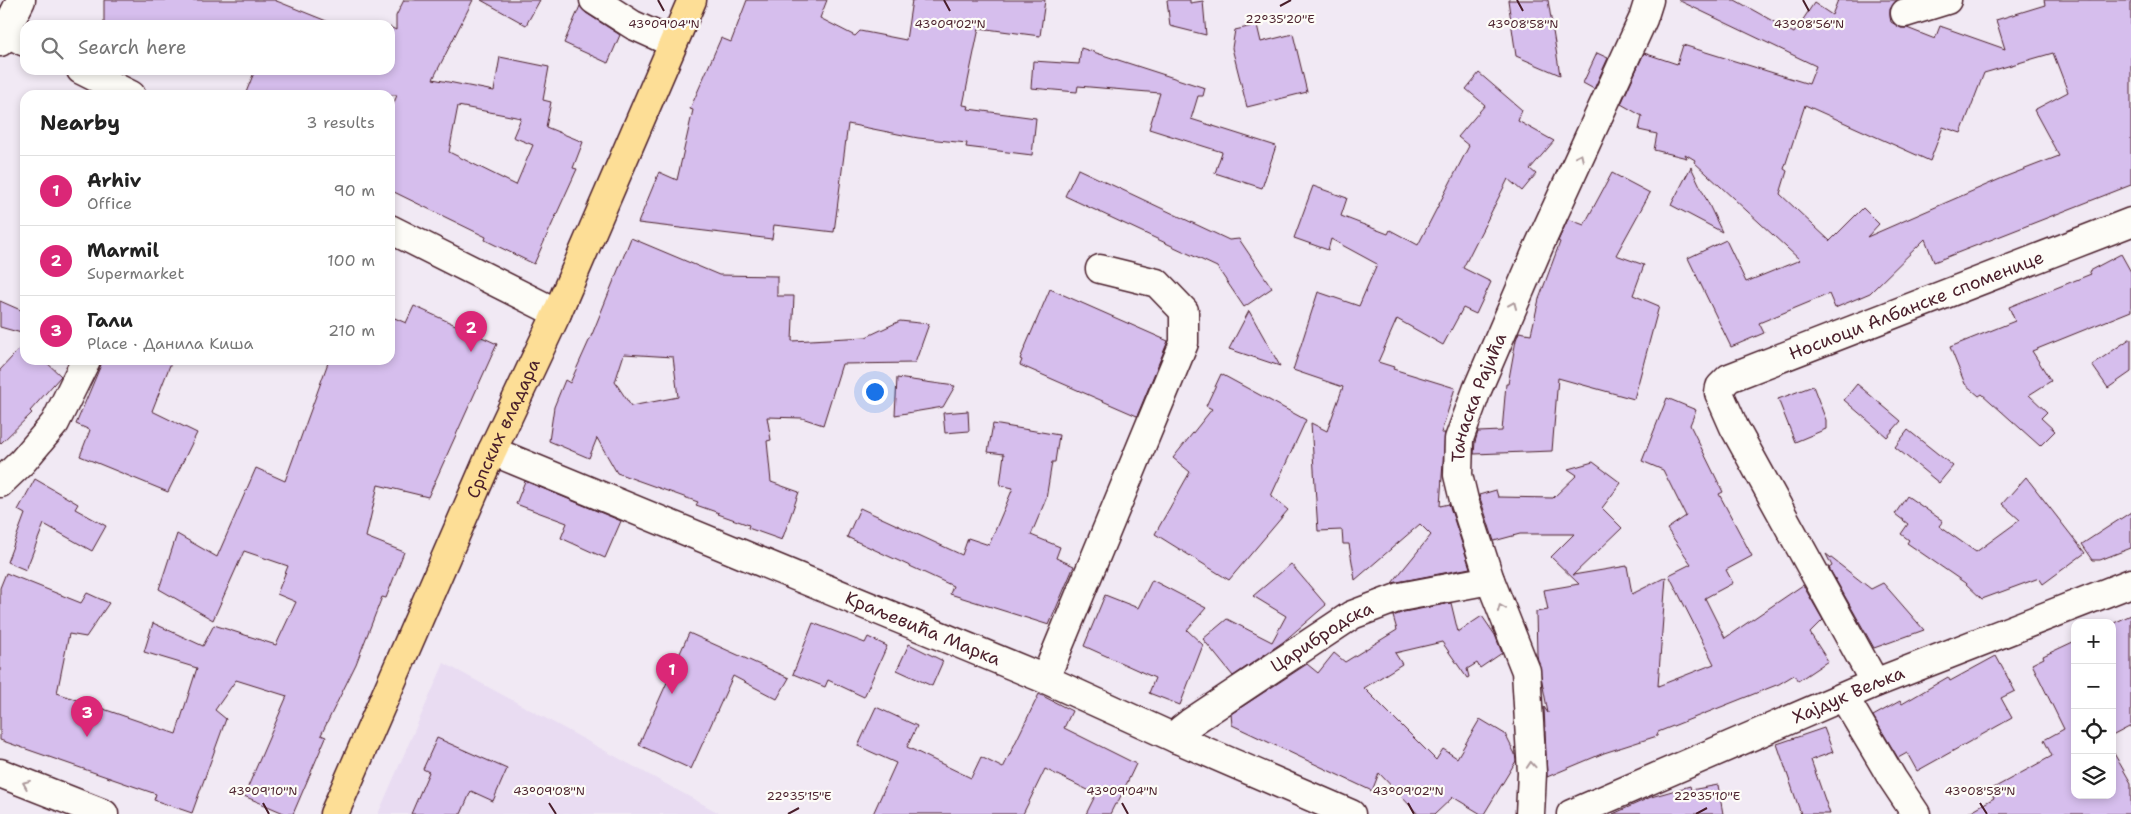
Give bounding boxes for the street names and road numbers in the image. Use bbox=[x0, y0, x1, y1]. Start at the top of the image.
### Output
street label: Носиоци Албанске споменице bbox=[1785, 245, 2047, 366]
street label: Танаска Рајића bbox=[1446, 329, 1512, 463]
street label: Српских владара bbox=[461, 355, 546, 502]
street label: Краљевића Марка bbox=[841, 586, 1004, 671]
street label: Царибродска bbox=[1266, 596, 1377, 678]
street label: Хајдук Вељка bbox=[1789, 661, 1908, 729]

